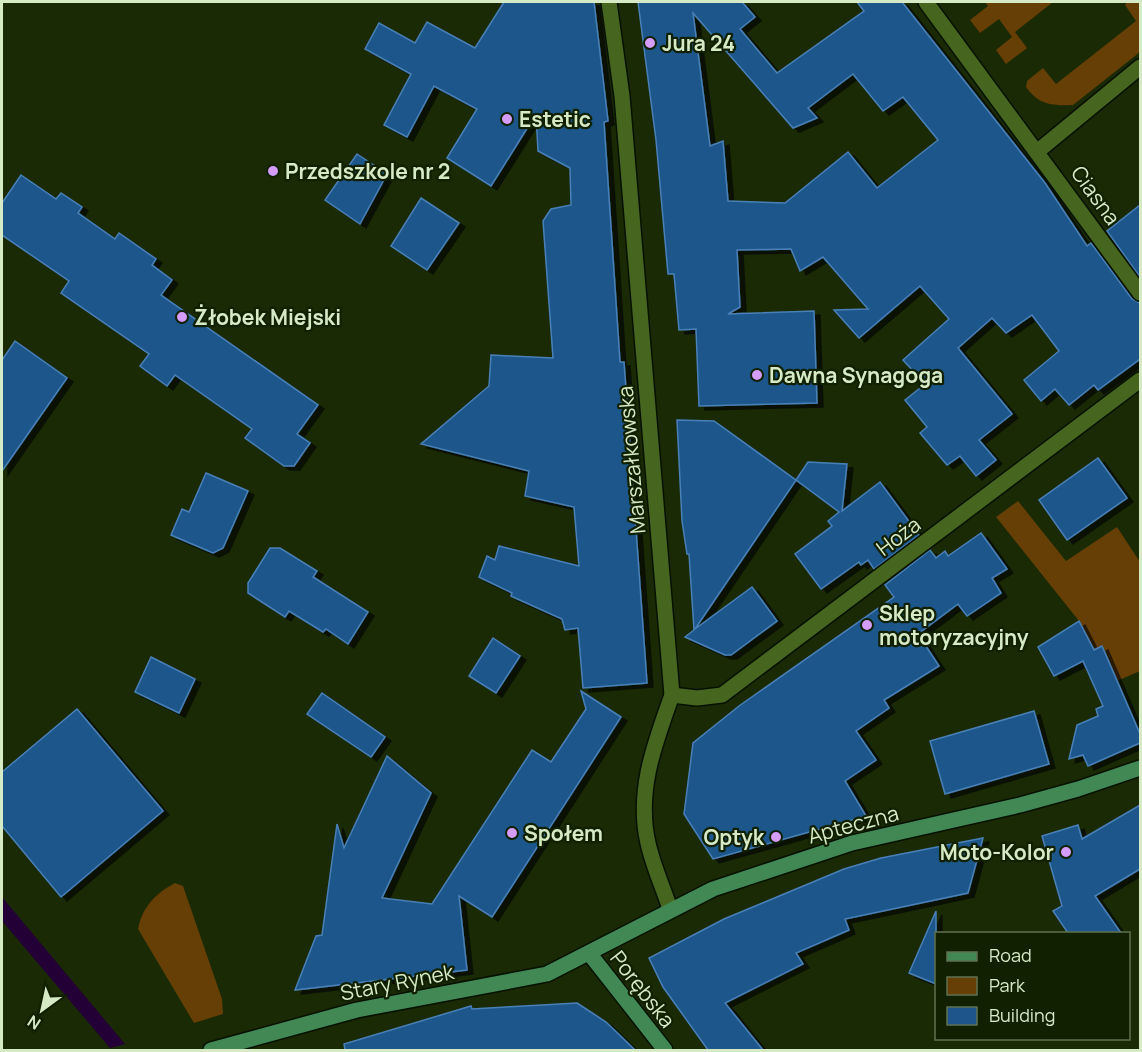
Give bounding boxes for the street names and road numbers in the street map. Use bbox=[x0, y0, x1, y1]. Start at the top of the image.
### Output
street label: Ciasna bbox=[1065, 160, 1127, 230]
street label: Marszałkowska bbox=[611, 385, 651, 535]
street label: Hoża bbox=[870, 510, 926, 562]
street label: Apteczna bbox=[805, 798, 901, 850]
street label: Porębska bbox=[604, 945, 682, 1033]
street label: Stary Rynek bbox=[338, 957, 457, 1007]

